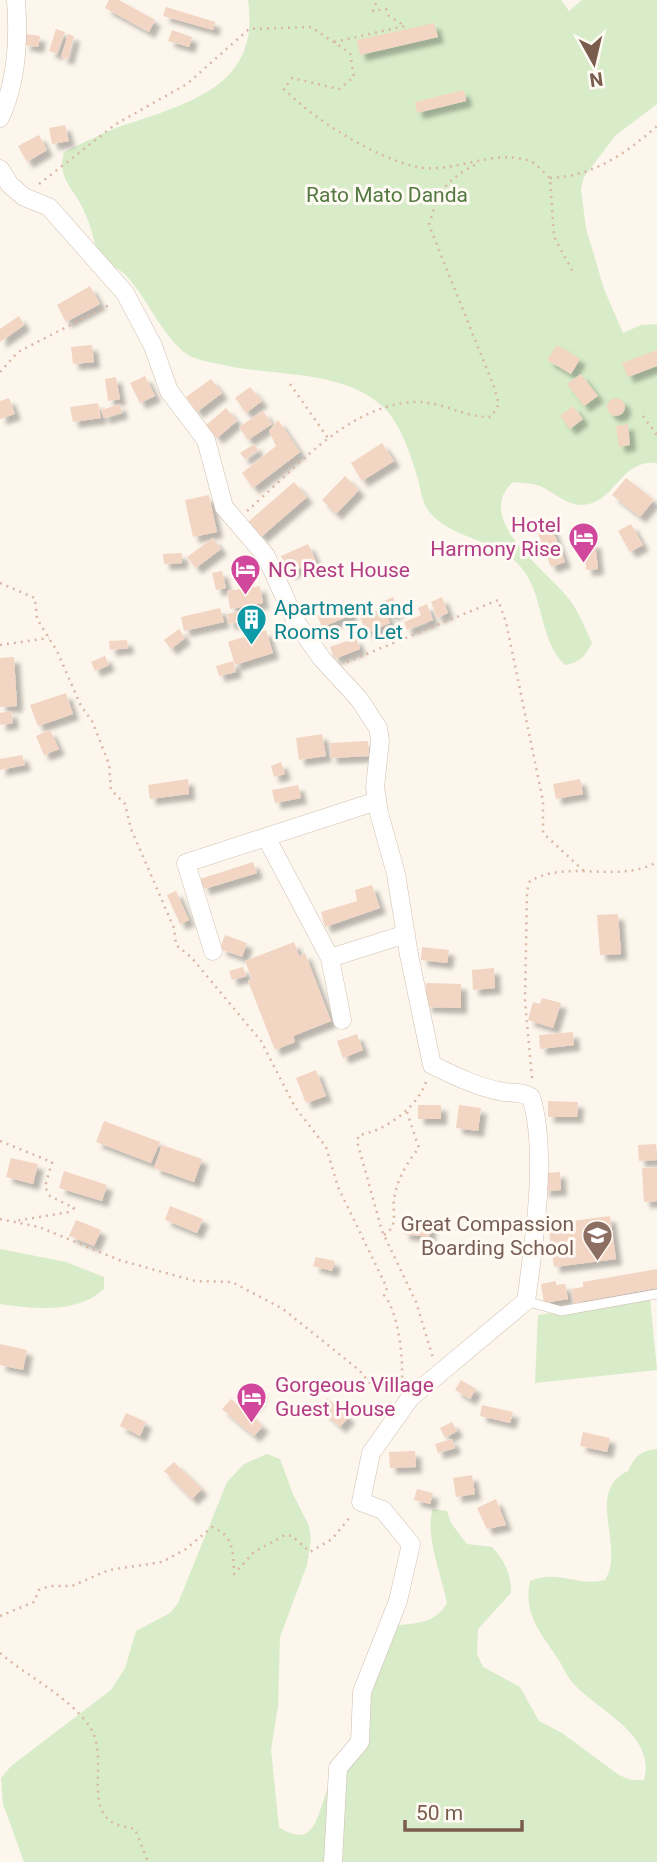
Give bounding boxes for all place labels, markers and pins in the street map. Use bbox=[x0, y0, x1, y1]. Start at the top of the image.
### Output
place label: Hotel Harmony Rise bbox=[430, 513, 561, 561]
hotel icon: Hotel Harmony Rise bbox=[567, 520, 601, 564]
hotel icon: NG Rest House bbox=[228, 553, 262, 597]
place label: NG Rest House bbox=[268, 558, 410, 582]
place label: Apartment and Rooms To Let bbox=[274, 596, 414, 644]
building icon: Apartment and Rooms To Let bbox=[234, 603, 268, 647]
place label: Great Compassion Boarding School bbox=[401, 1212, 574, 1260]
school or university icon: Great Compassion Boarding School bbox=[580, 1219, 614, 1263]
place label: Gorgeous Village Guest House bbox=[275, 1373, 434, 1421]
hotel icon: Gorgeous Village Guest House bbox=[235, 1380, 269, 1424]

